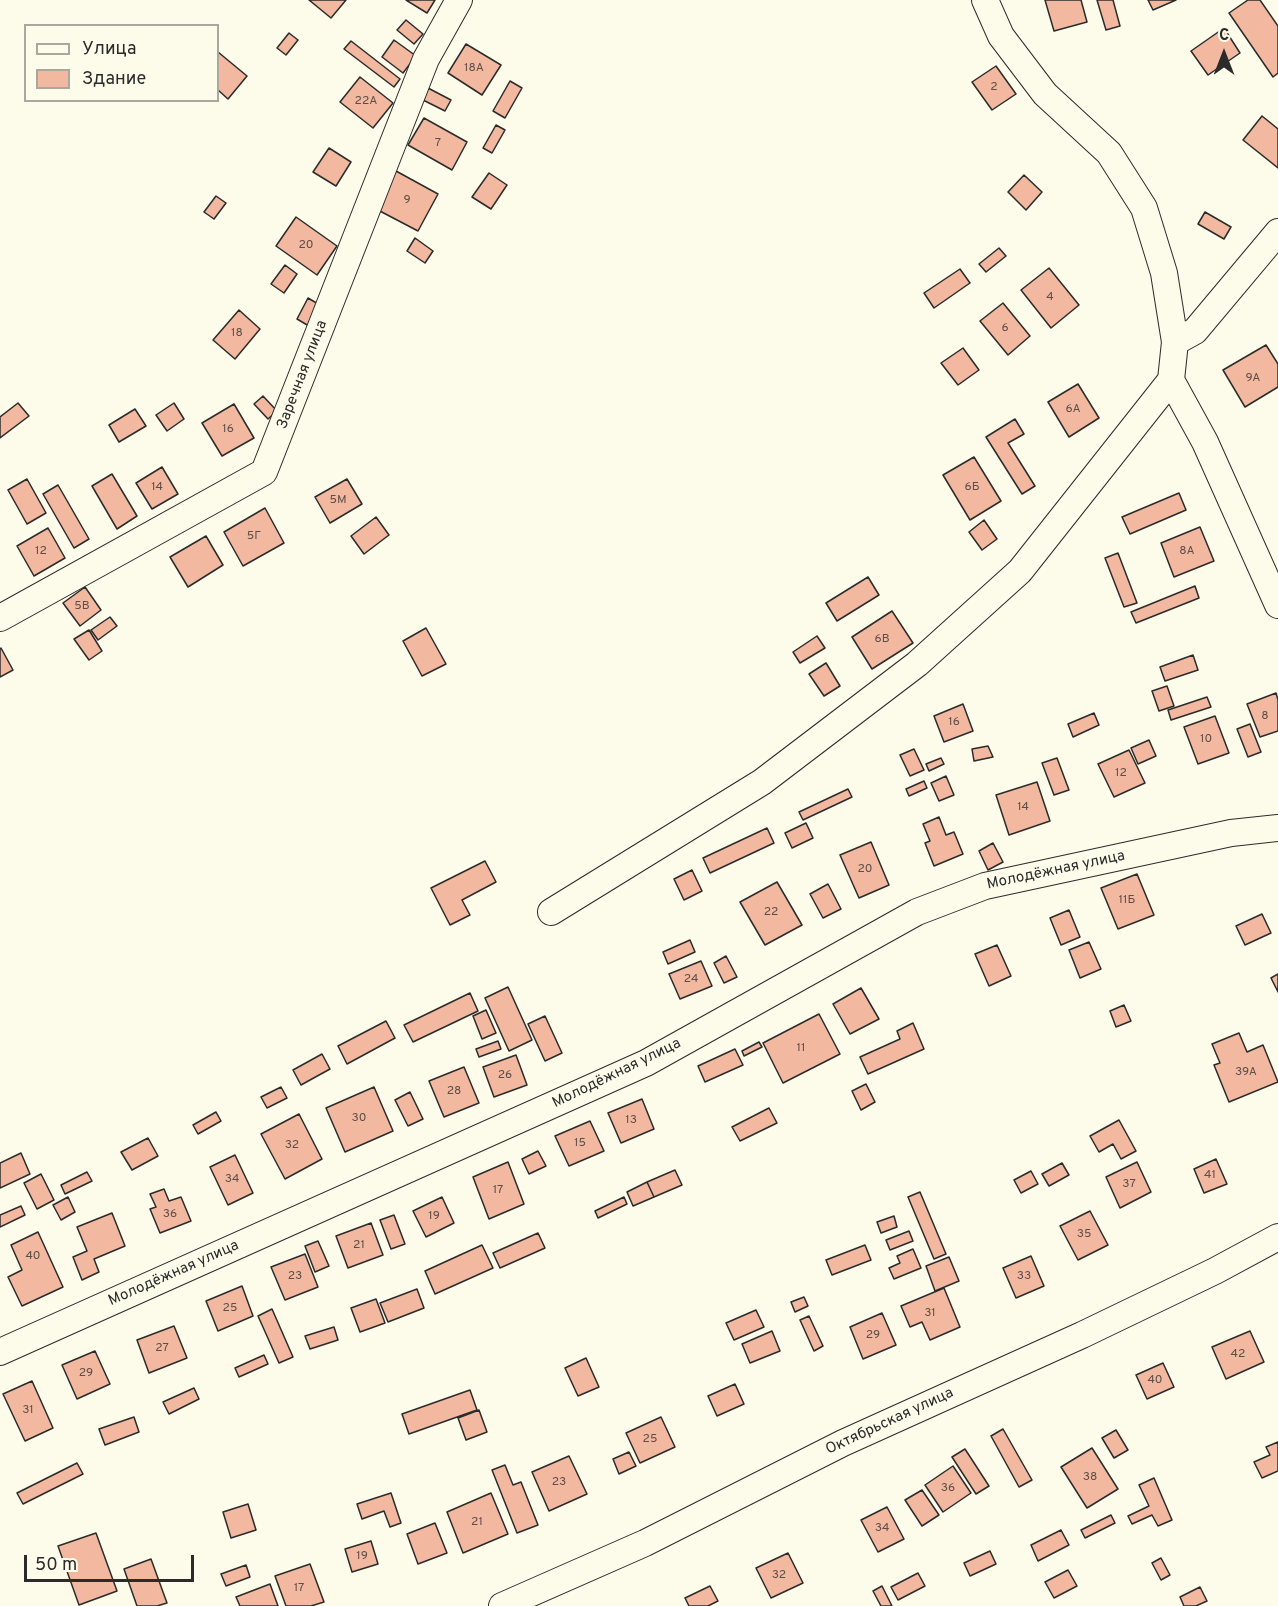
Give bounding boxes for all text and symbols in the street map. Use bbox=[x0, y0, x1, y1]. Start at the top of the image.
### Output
legend bbox=[24, 24, 219, 102]
north arrow bbox=[1194, 24, 1254, 84]
text: С bbox=[1219, 26, 1229, 46]
text: Улица bbox=[82, 38, 136, 61]
house number: 18А bbox=[464, 62, 484, 76]
text: Здание bbox=[82, 68, 146, 91]
house number: 2 bbox=[990, 81, 998, 95]
house number: 22А bbox=[355, 95, 377, 109]
house number: 7 bbox=[435, 137, 441, 151]
house number: 9 bbox=[403, 194, 411, 208]
house number: 20 bbox=[298, 239, 314, 253]
house number: 4 bbox=[1046, 291, 1054, 305]
street label: Заречная улица bbox=[274, 318, 332, 432]
house number: 6 bbox=[1001, 322, 1009, 336]
house number: 18 bbox=[231, 327, 243, 341]
house number: 9А bbox=[1246, 372, 1260, 386]
house number: 6А bbox=[1065, 403, 1081, 417]
house number: 16 bbox=[222, 423, 234, 437]
house number: 14 bbox=[151, 481, 163, 495]
house number: 6Б bbox=[964, 481, 980, 495]
house number: 5М bbox=[329, 494, 347, 508]
house number: 5Г bbox=[247, 530, 261, 544]
house number: 12 bbox=[35, 545, 47, 559]
house number: 8А bbox=[1179, 545, 1195, 559]
house number: 5В bbox=[74, 600, 90, 614]
house number: 6В bbox=[874, 633, 890, 647]
house number: 8 bbox=[1261, 710, 1269, 724]
house number: 16 bbox=[948, 716, 960, 730]
house number: 10 bbox=[1200, 733, 1212, 747]
house number: 12 bbox=[1115, 767, 1127, 781]
house number: 14 bbox=[1017, 801, 1029, 815]
street label: Молодёжная улица bbox=[985, 848, 1127, 894]
house number: 20 bbox=[857, 863, 873, 877]
house number: 11Б bbox=[1119, 894, 1135, 908]
house number: 22 bbox=[764, 906, 778, 920]
house number: 24 bbox=[684, 973, 698, 987]
street label: Молодёжная улица bbox=[550, 1035, 684, 1113]
house number: 11 bbox=[797, 1042, 805, 1056]
house number: 39А bbox=[1235, 1066, 1257, 1080]
house number: 26 bbox=[498, 1069, 512, 1083]
house number: 28 bbox=[447, 1085, 461, 1099]
house number: 30 bbox=[352, 1112, 366, 1126]
house number: 13 bbox=[625, 1114, 637, 1128]
house number: 15 bbox=[574, 1137, 586, 1151]
house number: 32 bbox=[285, 1139, 299, 1153]
house number: 41 bbox=[1204, 1169, 1216, 1183]
house number: 34 bbox=[225, 1173, 239, 1187]
house number: 37 bbox=[1122, 1178, 1136, 1192]
house number: 17 bbox=[493, 1184, 503, 1198]
house number: 36 bbox=[163, 1208, 177, 1222]
house number: 19 bbox=[428, 1210, 440, 1224]
house number: 35 bbox=[1077, 1228, 1091, 1242]
street label: Молодёжная улица bbox=[106, 1237, 242, 1311]
house number: 21 bbox=[353, 1239, 365, 1253]
house number: 40 bbox=[25, 1250, 41, 1264]
house number: 23 bbox=[288, 1270, 302, 1284]
house number: 33 bbox=[1017, 1270, 1031, 1284]
house number: 25 bbox=[223, 1302, 237, 1316]
house number: 31 bbox=[924, 1307, 936, 1321]
house number: 29 bbox=[866, 1329, 880, 1343]
house number: 27 bbox=[155, 1342, 169, 1356]
house number: 42 bbox=[1231, 1348, 1245, 1362]
house number: 29 bbox=[79, 1367, 93, 1381]
house number: 40 bbox=[1147, 1374, 1163, 1388]
street label: Октябрьская улица bbox=[823, 1384, 957, 1460]
house number: 31 bbox=[22, 1404, 34, 1418]
house number: 25 bbox=[643, 1433, 657, 1447]
house number: 38 bbox=[1083, 1471, 1097, 1485]
house number: 23 bbox=[552, 1476, 566, 1490]
house number: 36 bbox=[941, 1482, 955, 1496]
house number: 21 bbox=[471, 1516, 483, 1530]
house number: 34 bbox=[875, 1522, 889, 1536]
scale bar bbox=[27, 1543, 196, 1581]
house number: 19 bbox=[356, 1550, 368, 1564]
text: 50 m bbox=[35, 1554, 77, 1577]
house number: 32 bbox=[772, 1569, 786, 1583]
house number: 17 bbox=[294, 1582, 304, 1596]

